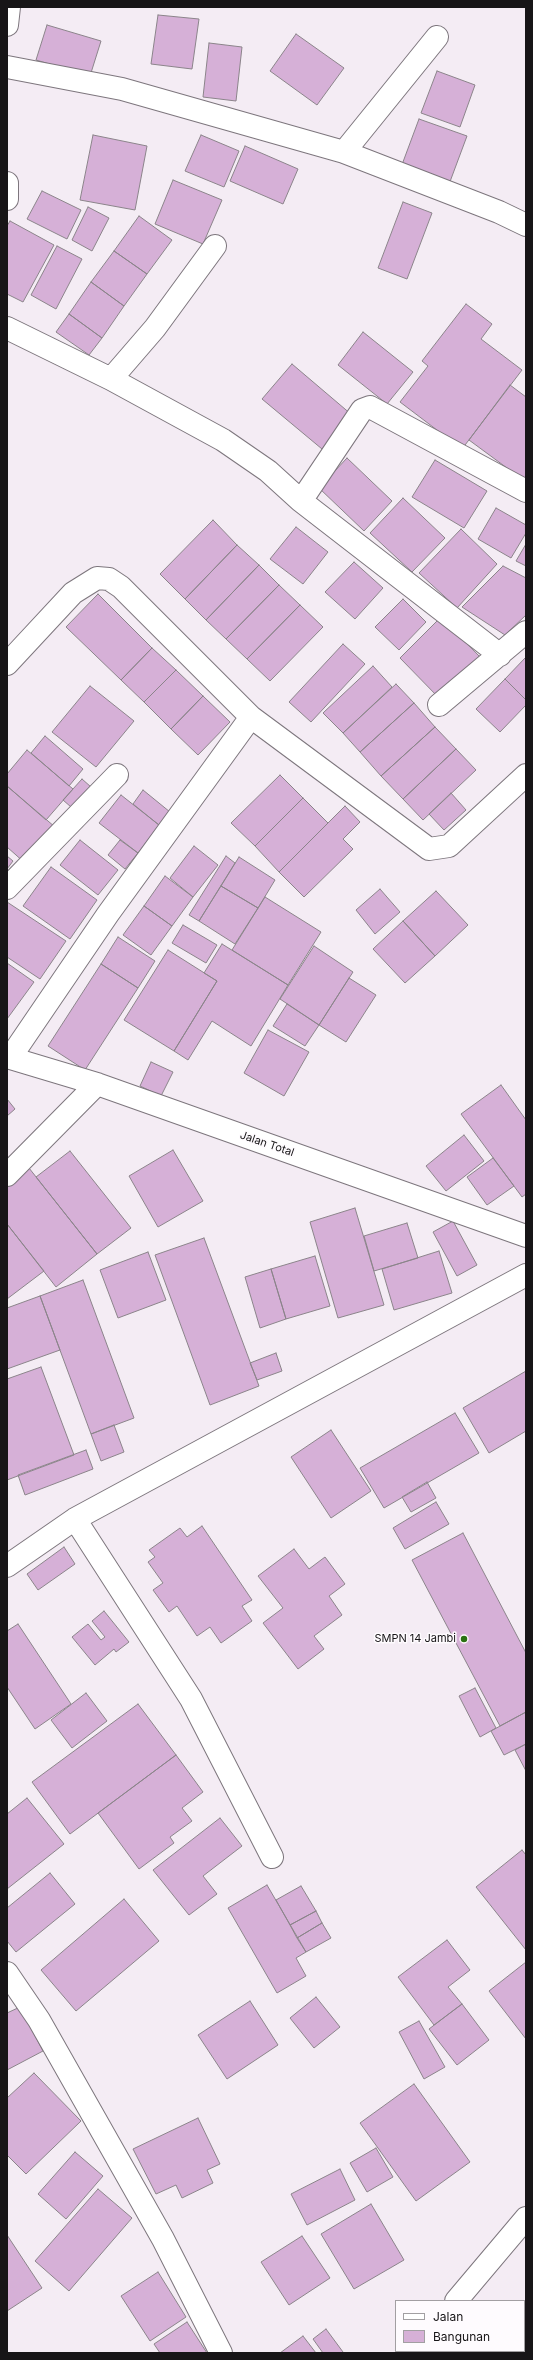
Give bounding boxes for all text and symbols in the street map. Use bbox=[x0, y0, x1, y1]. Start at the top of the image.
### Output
street label: Jalan Total bbox=[238, 1129, 296, 1159]
place label: SMPN 14 Jambi bbox=[374, 1632, 456, 1646]
marker: SMPN 14 Jambi bbox=[459, 1634, 469, 1644]
legend bbox=[395, 2300, 525, 2352]
text: Jalan bbox=[433, 2309, 463, 2324]
text: Bangunan bbox=[433, 2329, 490, 2344]

